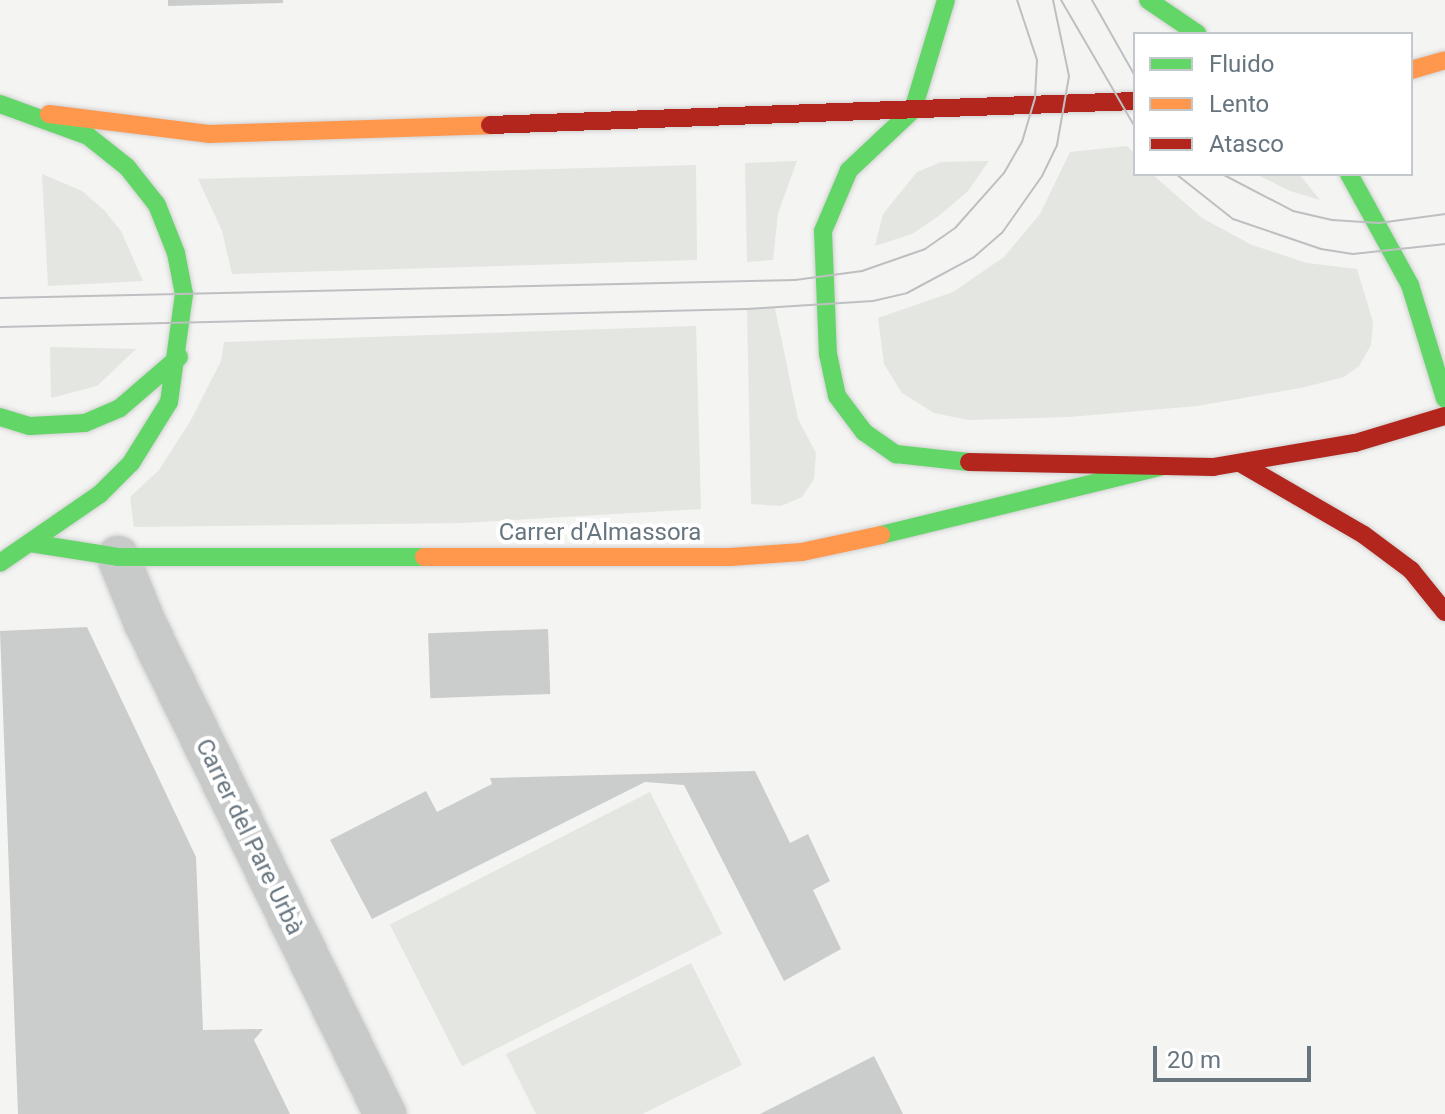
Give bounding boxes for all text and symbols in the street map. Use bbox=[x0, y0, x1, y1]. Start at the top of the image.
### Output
legend bbox=[1133, 32, 1413, 176]
text: Fluido bbox=[1209, 50, 1274, 78]
text: Lento bbox=[1209, 90, 1269, 118]
text: Atasco bbox=[1209, 130, 1284, 158]
street label: Carrer d'Almassora bbox=[499, 519, 701, 547]
street label: Carrer del Pare Urbà bbox=[189, 734, 309, 940]
scale bar bbox=[1157, 1030, 1315, 1080]
text: 20 m bbox=[1167, 1046, 1221, 1074]

